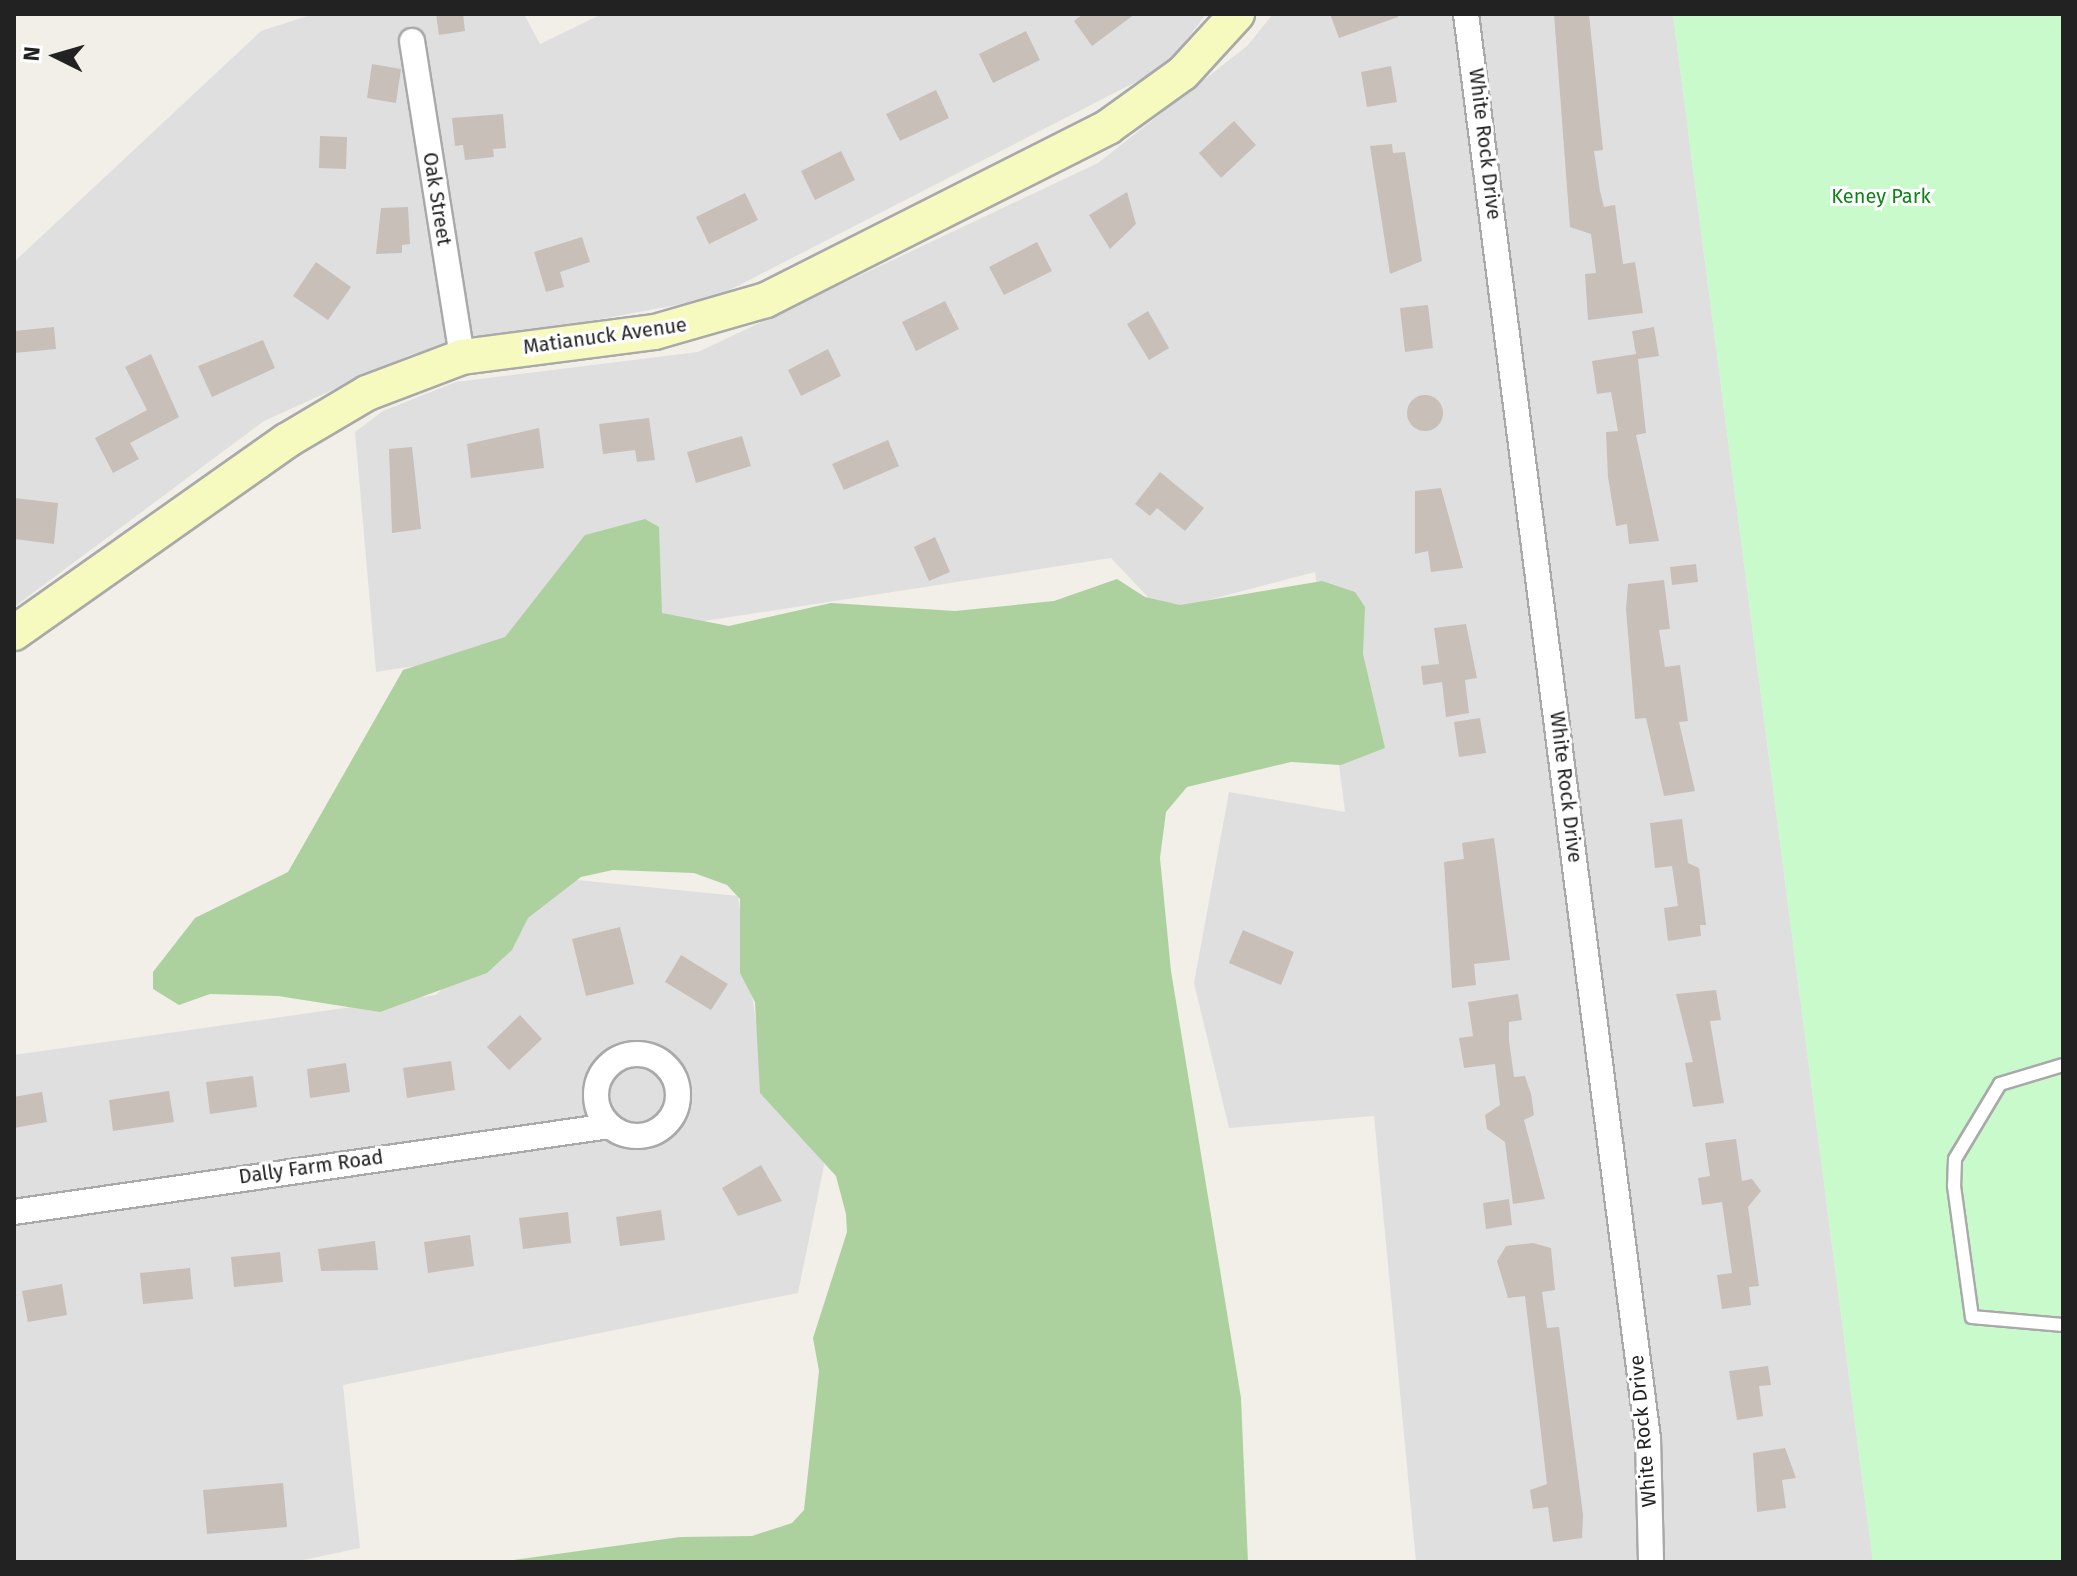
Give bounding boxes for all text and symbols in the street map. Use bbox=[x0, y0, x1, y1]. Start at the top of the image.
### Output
north arrow bbox=[16, 16, 96, 96]
text: N bbox=[18, 45, 46, 62]
street label: White Rock Drive bbox=[1464, 67, 1506, 221]
street label: Oak Street bbox=[418, 151, 456, 247]
park label: Keney Park bbox=[1831, 184, 1931, 208]
street label: Matianuck Avenue bbox=[522, 313, 688, 359]
street label: White Rock Drive bbox=[1545, 710, 1587, 864]
street label: Dally Farm Road bbox=[237, 1145, 385, 1189]
street label: White Rock Drive bbox=[1624, 1354, 1662, 1508]

